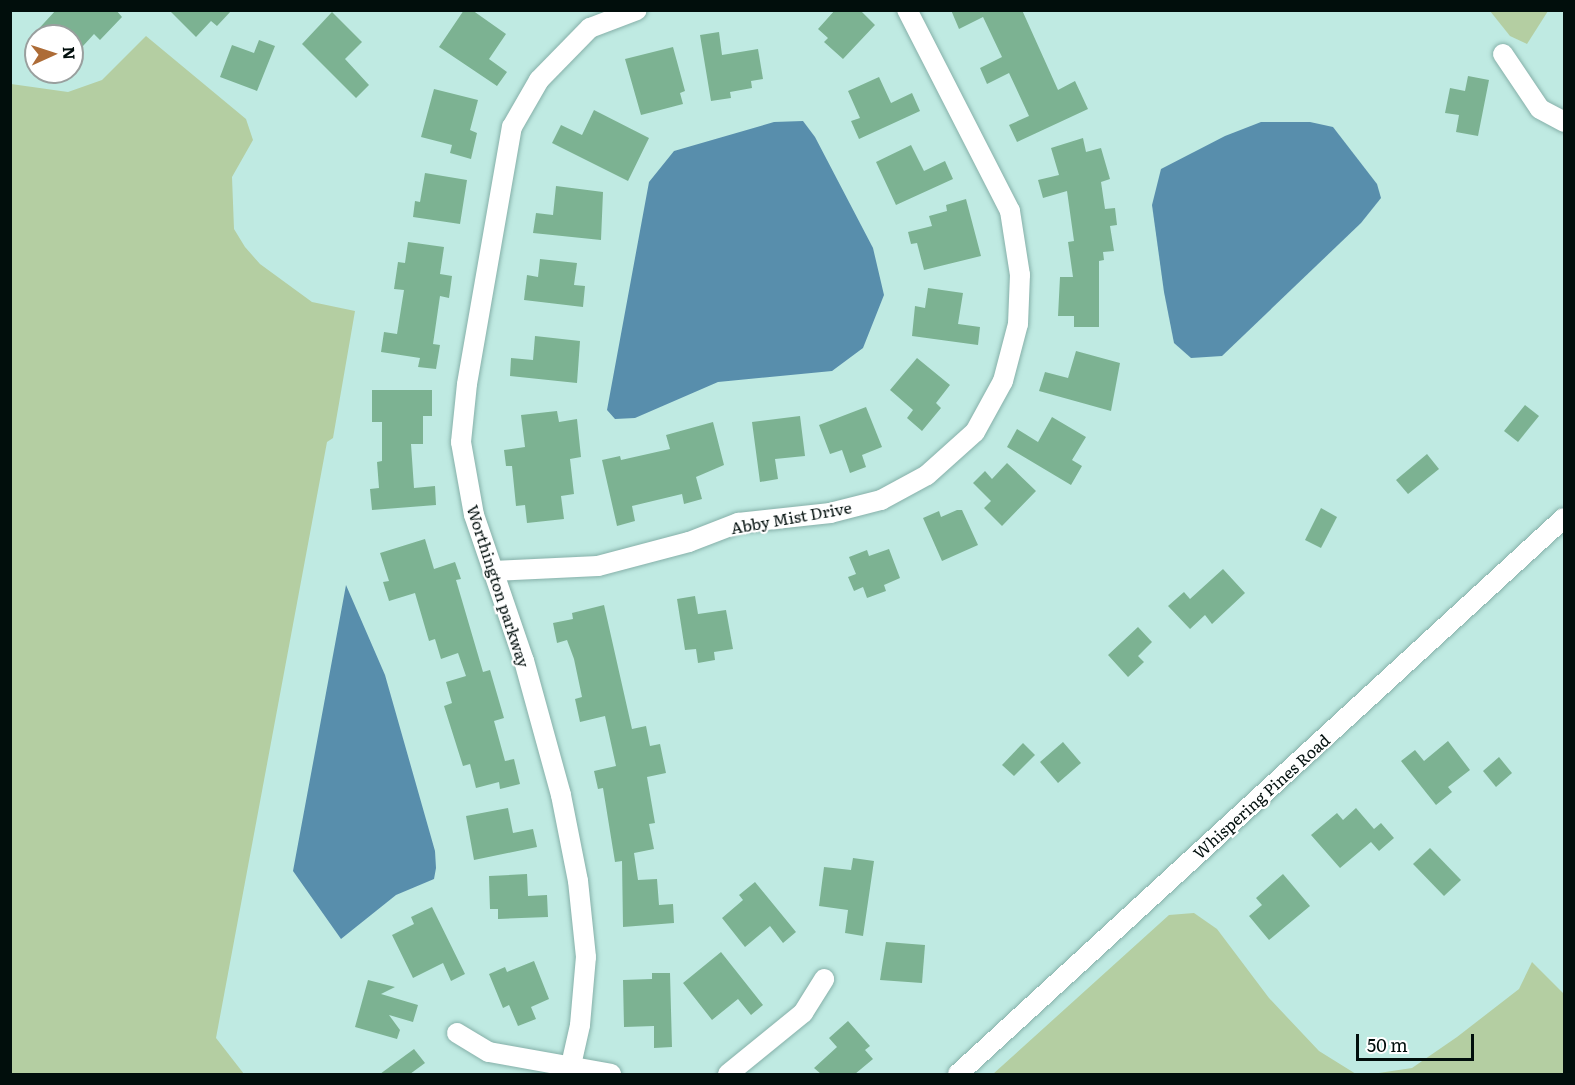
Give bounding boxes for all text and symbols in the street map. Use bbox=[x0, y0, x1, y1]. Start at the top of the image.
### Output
north arrow bbox=[24, 24, 84, 84]
text: N bbox=[58, 46, 82, 61]
street label: Abby Mist Drive bbox=[729, 497, 853, 537]
street label: Worthington parkway bbox=[464, 502, 534, 670]
street label: Whispering Pines Road bbox=[1189, 730, 1333, 862]
scale bar bbox=[1359, 1022, 1478, 1060]
text: 50 m bbox=[1367, 1031, 1408, 1058]

